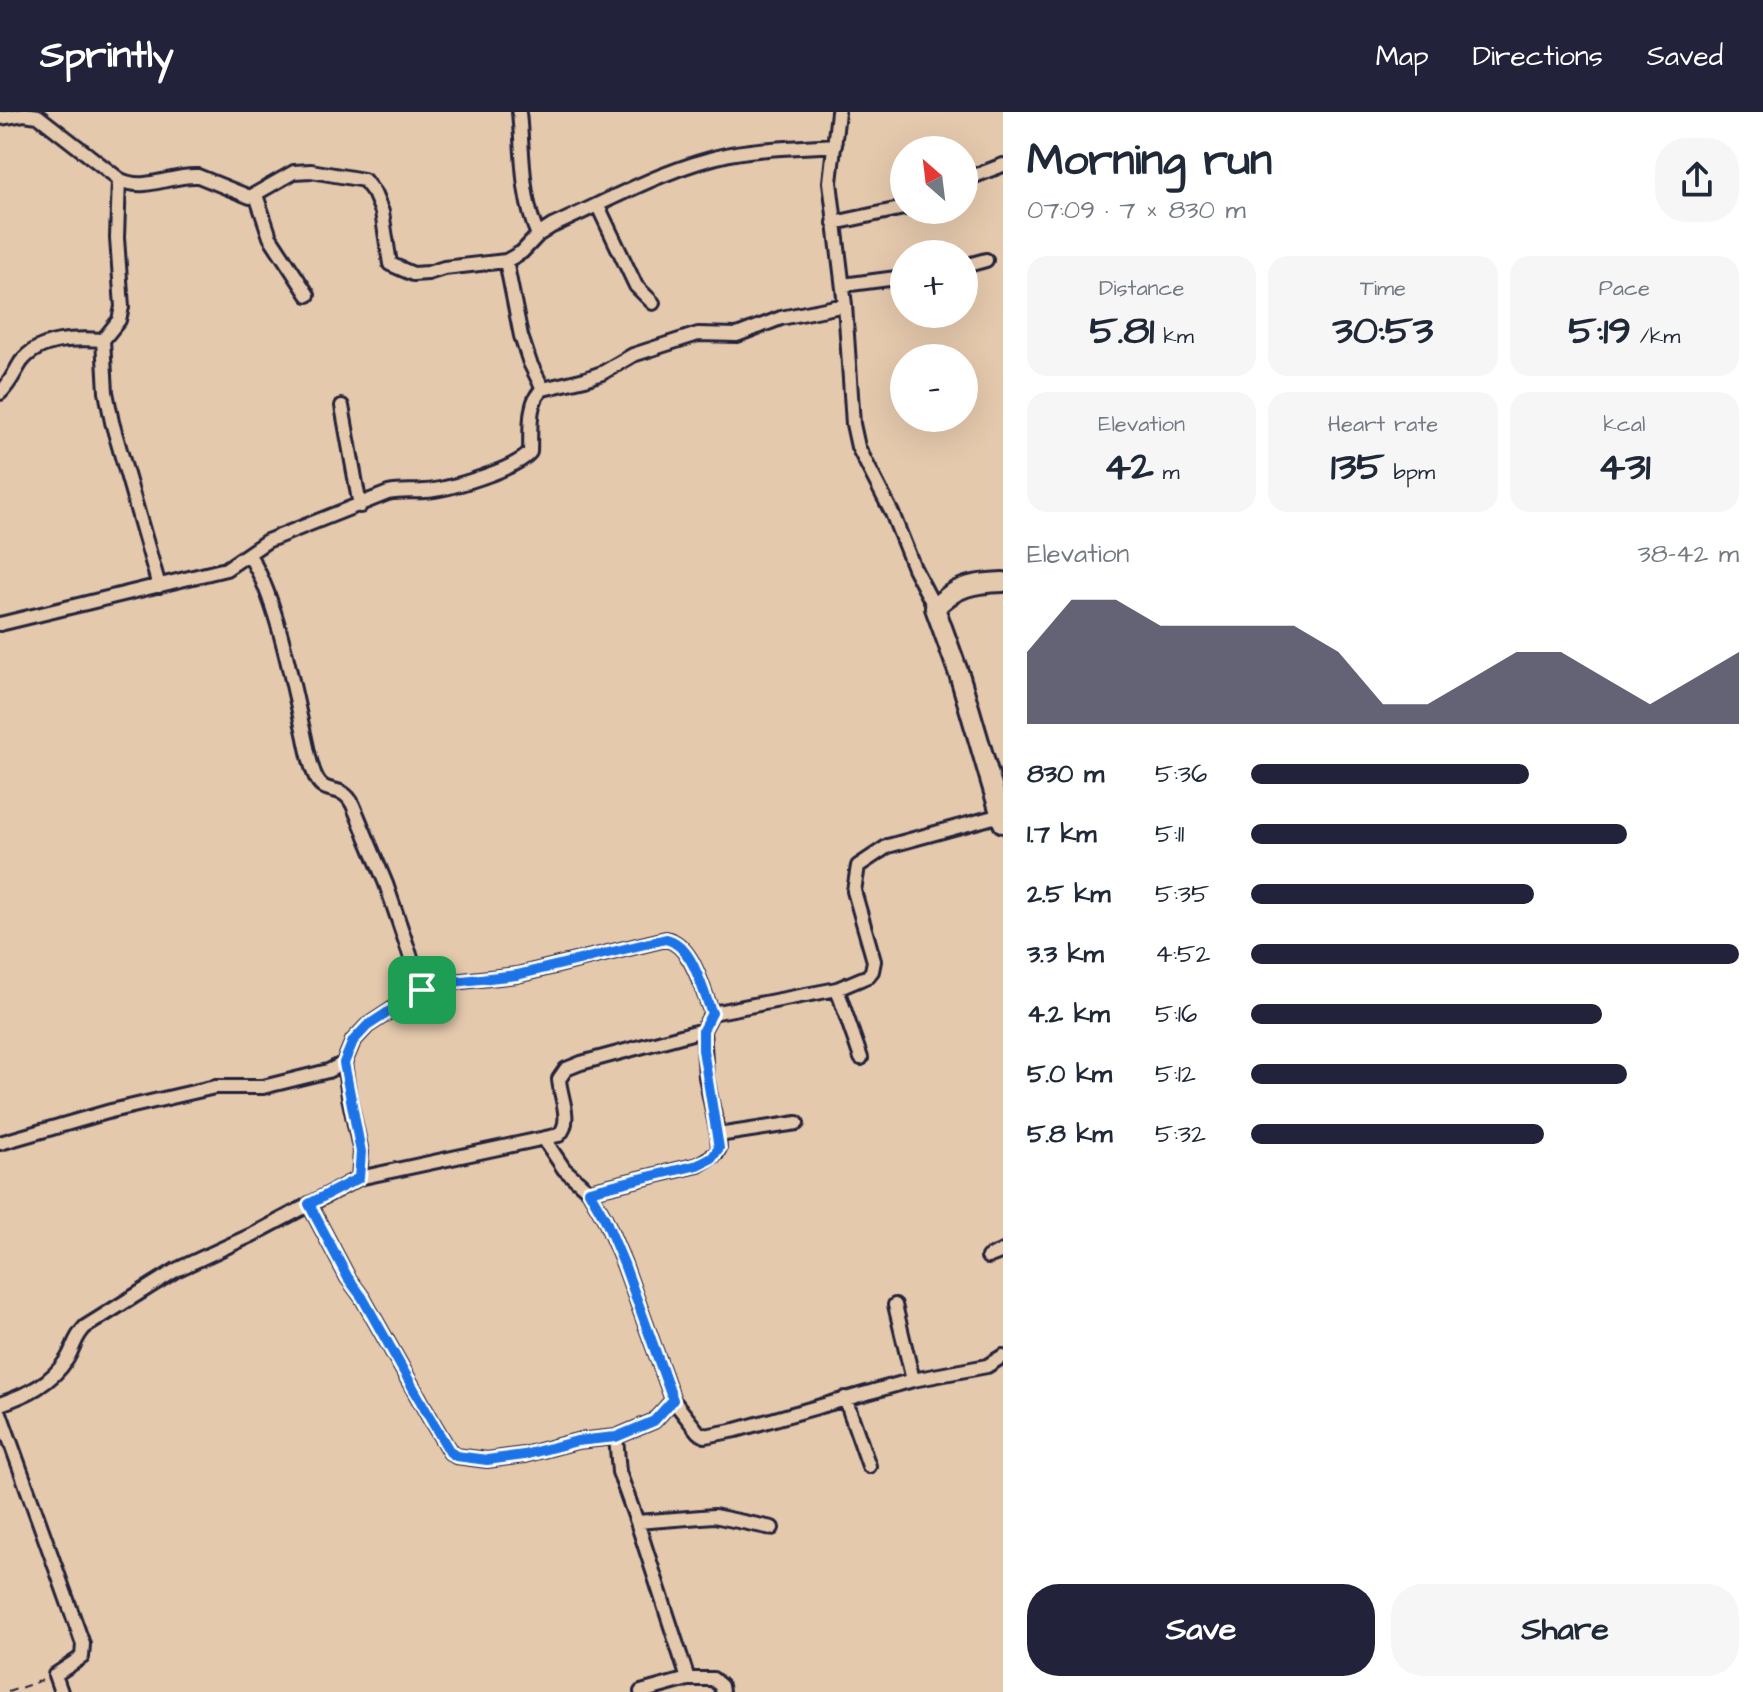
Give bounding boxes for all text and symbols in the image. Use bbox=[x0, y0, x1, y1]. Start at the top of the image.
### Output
text: Sprintly bbox=[40, 30, 173, 82]
text: Map bbox=[1376, 37, 1429, 76]
text: Directions bbox=[1473, 37, 1603, 76]
text: Saved bbox=[1647, 37, 1723, 76]
text: Morning run bbox=[1027, 131, 1272, 192]
north arrow bbox=[890, 136, 978, 224]
map controls bbox=[890, 136, 978, 432]
button: share bbox=[1655, 138, 1739, 222]
text: 07:09 · 7 × 830 m bbox=[1027, 192, 1246, 228]
button: + bbox=[890, 240, 978, 328]
text: Distance bbox=[1099, 273, 1184, 304]
text: Time bbox=[1360, 273, 1406, 304]
text: Pace bbox=[1599, 273, 1650, 304]
text: 5.81 bbox=[1089, 304, 1154, 359]
text: 30:53 bbox=[1333, 304, 1433, 359]
text: 5:19 bbox=[1568, 304, 1631, 359]
text: km bbox=[1154, 321, 1194, 352]
text: /km bbox=[1631, 321, 1681, 352]
button: − bbox=[890, 344, 978, 432]
text: Elevation bbox=[1098, 409, 1185, 440]
text: Heart rate bbox=[1328, 409, 1438, 440]
text: kcal bbox=[1603, 409, 1645, 440]
text: 42 bbox=[1104, 440, 1154, 495]
text: 135 bbox=[1331, 440, 1385, 495]
text: 431 bbox=[1598, 440, 1651, 495]
text: m bbox=[1154, 457, 1180, 488]
text: bpm bbox=[1385, 457, 1435, 488]
text: Elevation bbox=[1027, 536, 1129, 572]
text: 38–42 m bbox=[1638, 536, 1739, 572]
text: 830 m bbox=[1027, 756, 1104, 792]
text: 5:36 bbox=[1155, 756, 1207, 792]
text: 1.7 km bbox=[1027, 816, 1097, 852]
text: 5:11 bbox=[1155, 816, 1184, 852]
text: 2.5 km bbox=[1027, 876, 1111, 912]
text: 5:35 bbox=[1155, 876, 1209, 912]
text: 3.3 km bbox=[1027, 936, 1104, 972]
text: 4:52 bbox=[1155, 936, 1210, 972]
pin bbox=[388, 956, 456, 1024]
icon: arrive bbox=[400, 968, 444, 1012]
text: 4.2 km bbox=[1027, 996, 1110, 1032]
text: 5:16 bbox=[1155, 996, 1197, 1032]
text: 5.0 km bbox=[1027, 1056, 1112, 1092]
text: 5:12 bbox=[1155, 1056, 1196, 1092]
text: 5.8 km bbox=[1027, 1116, 1113, 1152]
text: 5:32 bbox=[1155, 1116, 1206, 1152]
button: Save bbox=[1027, 1584, 1375, 1676]
button: Share bbox=[1391, 1584, 1739, 1676]

